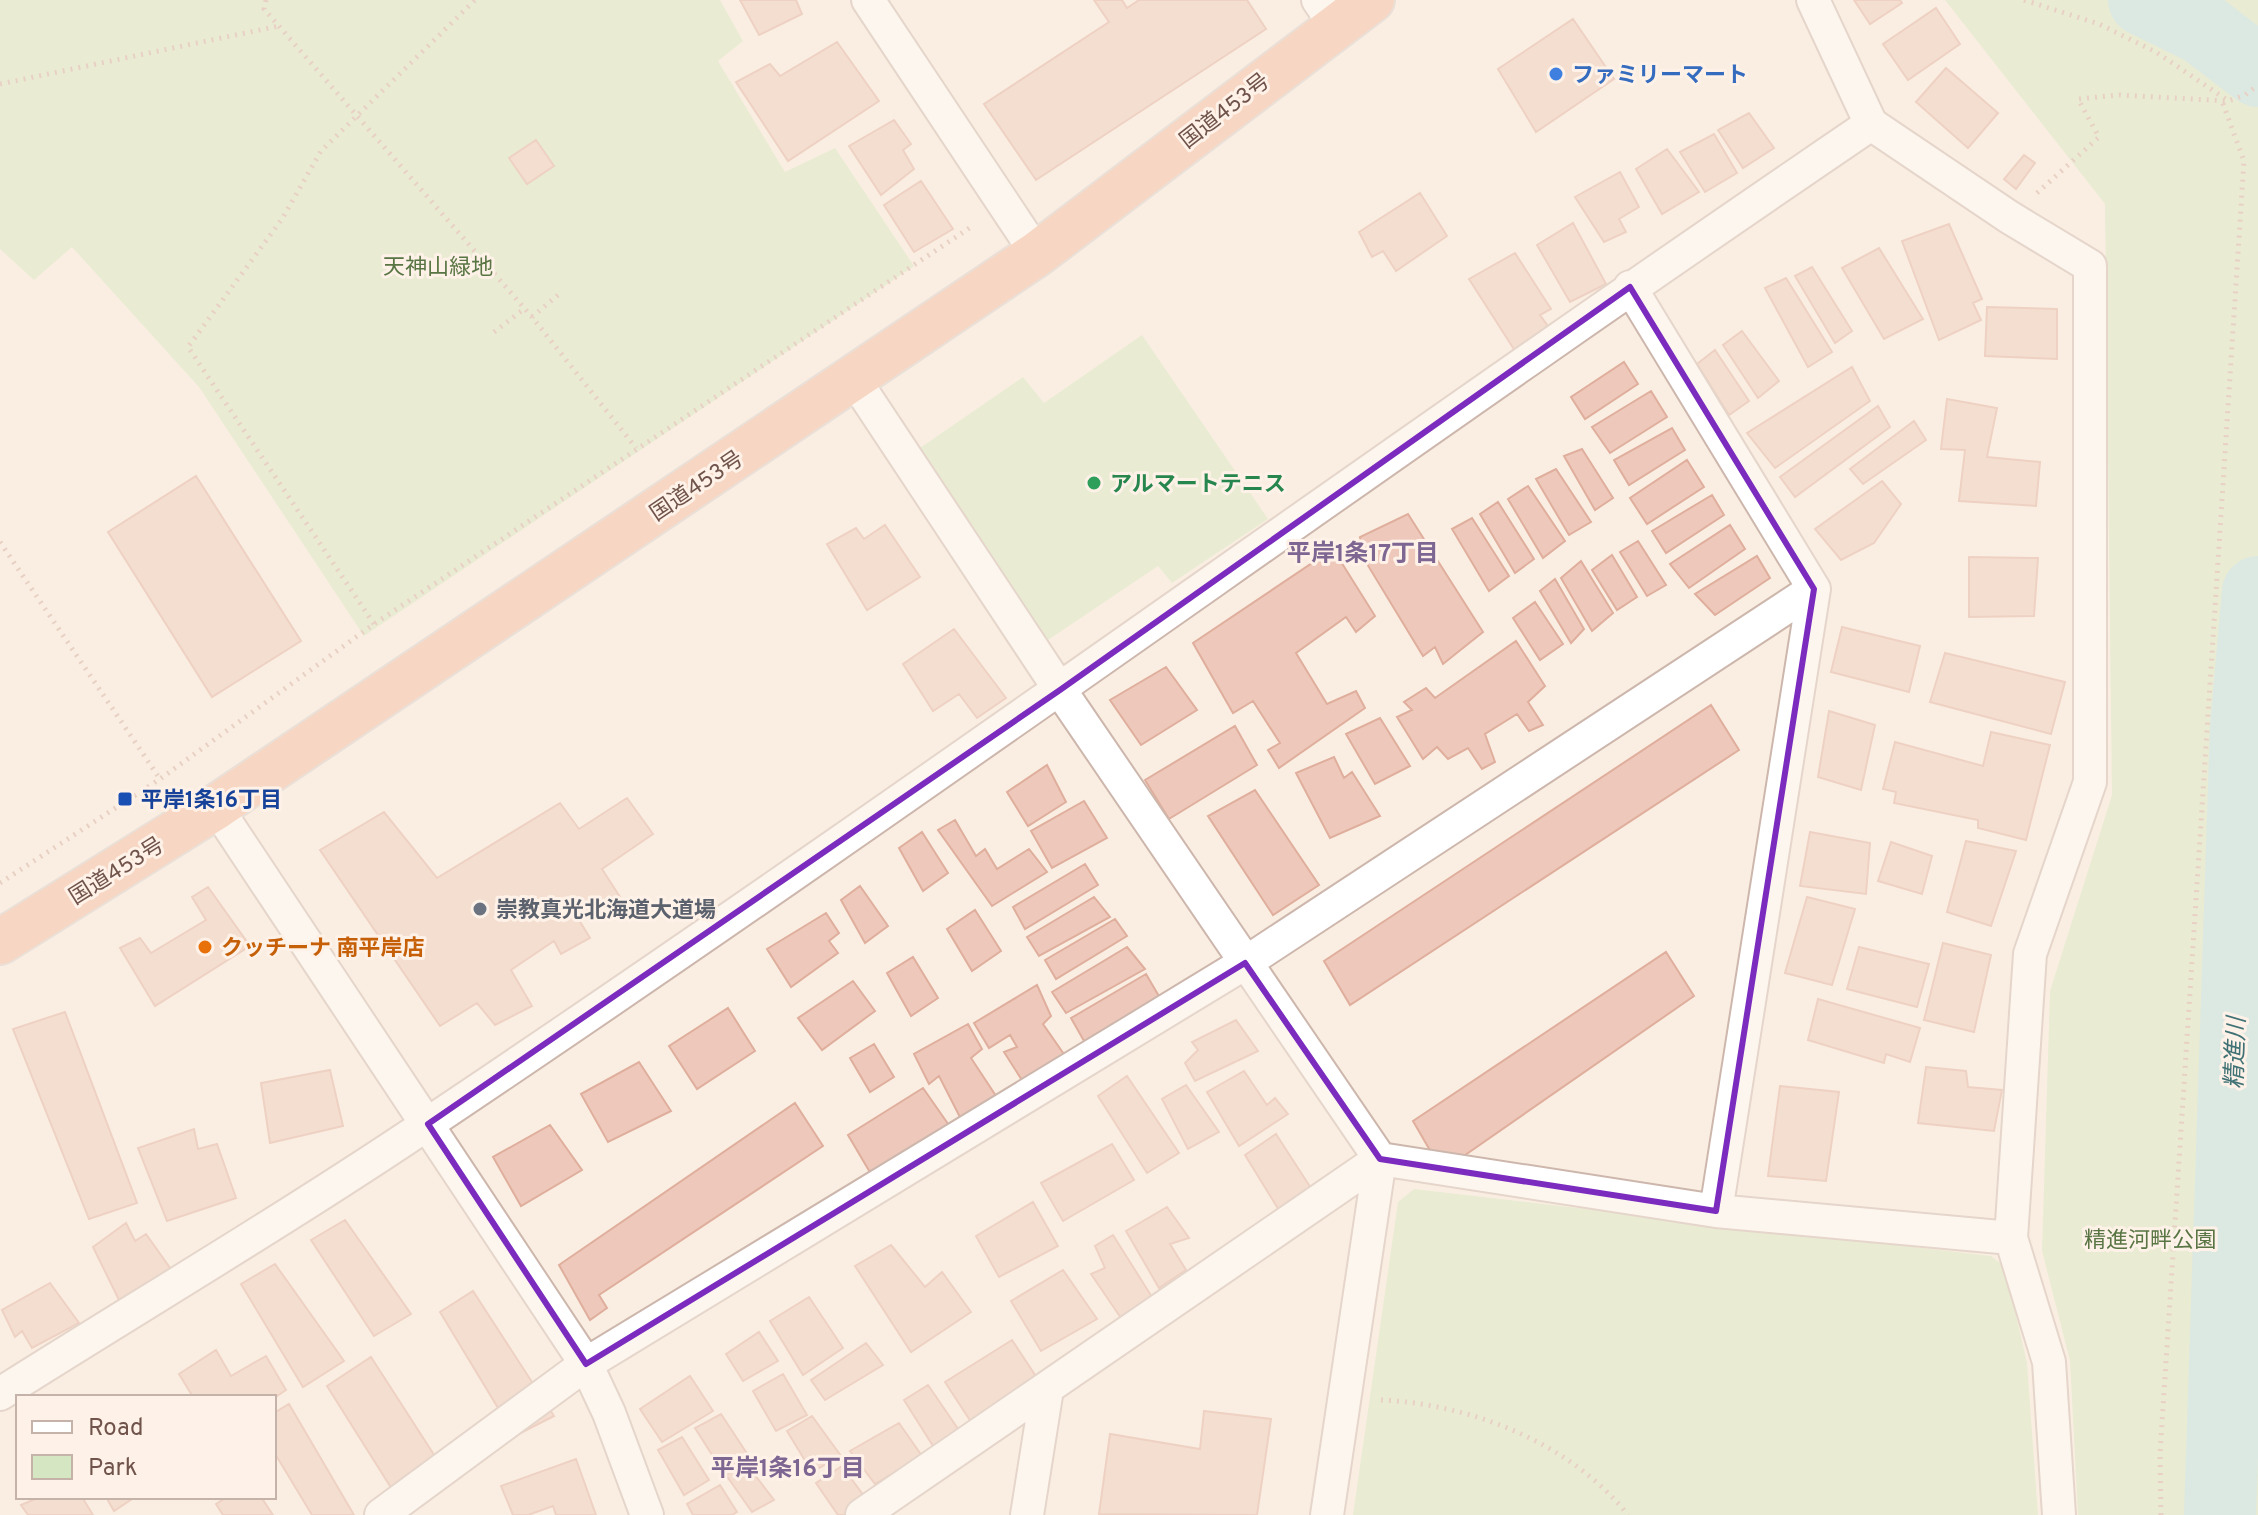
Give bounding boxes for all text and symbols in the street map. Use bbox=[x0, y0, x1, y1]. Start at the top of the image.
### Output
place label: ファミリーマート bbox=[1572, 63, 1748, 90]
marker: ファミリーマート bbox=[1547, 65, 1565, 83]
street label: 国道453号 bbox=[1175, 69, 1276, 155]
park label: 天神山緑地 bbox=[383, 255, 493, 282]
street label: 国道453号 bbox=[646, 446, 749, 528]
place label: アルマートテニス bbox=[1110, 472, 1286, 499]
marker: アルマートテニス bbox=[1085, 474, 1103, 492]
district label: 平岸1条17丁目 bbox=[1287, 540, 1439, 570]
place label: 平岸1条16丁目 bbox=[141, 788, 282, 815]
marker: 平岸1条16丁目 bbox=[116, 790, 134, 808]
street label: 国道453号 bbox=[65, 832, 170, 912]
place label: 崇教真光北海道大道場 bbox=[496, 898, 716, 925]
marker: 崇教真光北海道大道場 bbox=[471, 900, 489, 918]
place label: クッチーナ 南平岸店 bbox=[221, 936, 425, 963]
marker: クッチーナ 南平岸店 bbox=[196, 938, 214, 956]
water label: 精進川 bbox=[2221, 1014, 2253, 1090]
park label: 精進河畔公園 bbox=[2084, 1228, 2216, 1255]
legend bbox=[16, 1395, 276, 1499]
text: Road bbox=[88, 1414, 144, 1444]
text: Park bbox=[88, 1454, 138, 1484]
district label: 平岸1条16丁目 bbox=[711, 1455, 865, 1485]

